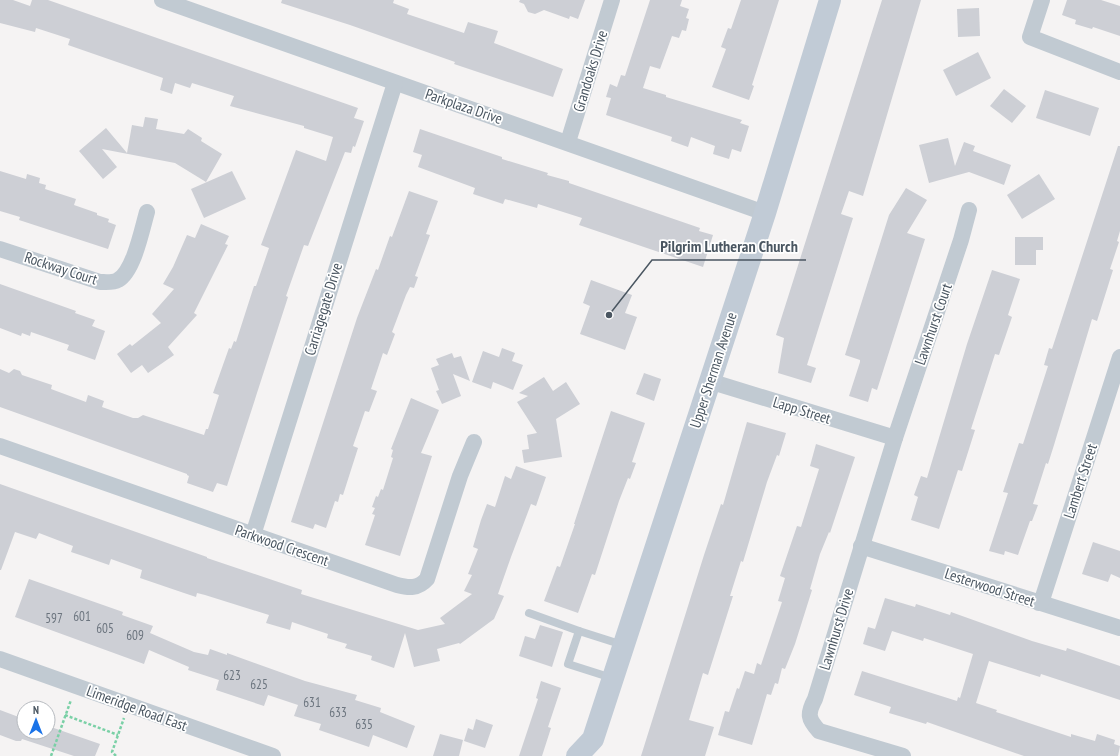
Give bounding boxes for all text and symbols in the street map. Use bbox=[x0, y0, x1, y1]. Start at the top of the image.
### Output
street label: Grandoaks Drive bbox=[569, 28, 611, 114]
street label: Parkplaza Drive bbox=[423, 84, 505, 128]
callout: Pilgrim Lutheran Church bbox=[652, 232, 806, 260]
text: Pilgrim Lutheran Church bbox=[660, 236, 798, 256]
street label: Rockway Court bbox=[22, 247, 100, 289]
street label: Carriagegate Drive bbox=[300, 260, 346, 358]
street label: Lawnhurst Court bbox=[910, 281, 956, 367]
street label: Upper Sherman Avenue bbox=[685, 310, 741, 430]
street label: Lapp Street bbox=[771, 392, 833, 428]
street label: Lambert Street bbox=[1059, 441, 1101, 521]
street label: Parkwood Crescent bbox=[233, 520, 331, 570]
street label: Lesterwood Street bbox=[943, 564, 1037, 610]
street label: Lawnhurst Drive bbox=[815, 586, 857, 672]
house number: 601 bbox=[73, 608, 91, 625]
house number: 597 bbox=[45, 610, 63, 627]
house number: 605 bbox=[96, 620, 114, 637]
house number: 609 bbox=[126, 627, 144, 644]
house number: 623 bbox=[223, 667, 241, 684]
house number: 625 bbox=[250, 676, 268, 693]
street label: Limeridge Road East bbox=[84, 681, 190, 735]
house number: 631 bbox=[303, 694, 321, 711]
north arrow bbox=[16, 700, 56, 740]
text: N bbox=[33, 703, 39, 717]
house number: 633 bbox=[329, 704, 347, 721]
house number: 635 bbox=[355, 716, 373, 733]

